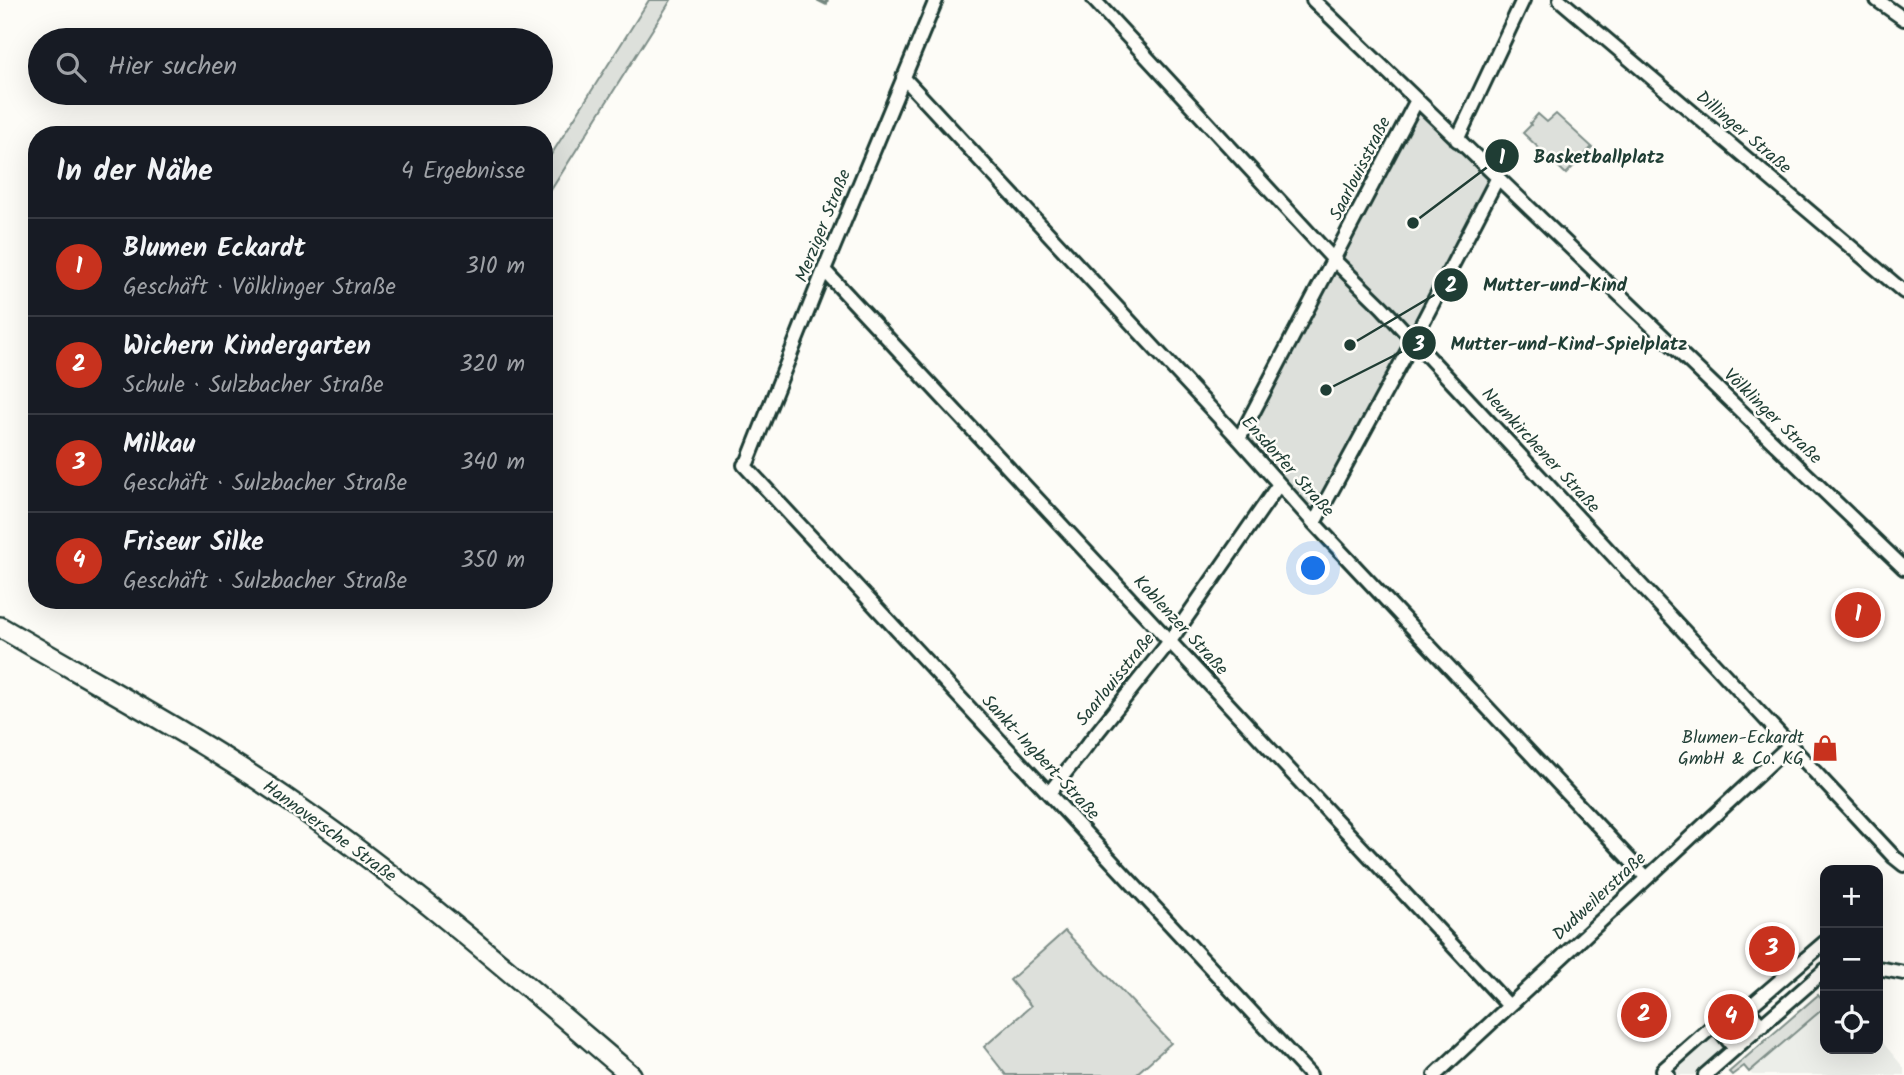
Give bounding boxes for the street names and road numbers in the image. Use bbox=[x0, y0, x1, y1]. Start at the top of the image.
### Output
street label: Dillinger Straße bbox=[1688, 84, 1798, 182]
street label: Saarlouisstraße bbox=[1322, 112, 1400, 226]
street label: Merziger Straße bbox=[788, 165, 860, 287]
street label: Völklinger Straße bbox=[1716, 362, 1828, 472]
street label: Neunkirchener Straße bbox=[1474, 381, 1606, 521]
street label: Ensdorfer Straße bbox=[1233, 410, 1341, 524]
street label: Koblenzer Straße bbox=[1125, 569, 1235, 683]
street label: Saarlouisstraße bbox=[1069, 627, 1163, 733]
street label: Sankt-Ingbert-Straße bbox=[974, 688, 1106, 828]
street label: Hannoversche Straße bbox=[256, 773, 402, 891]
street label: Dudweilerstraße bbox=[1546, 846, 1654, 948]

